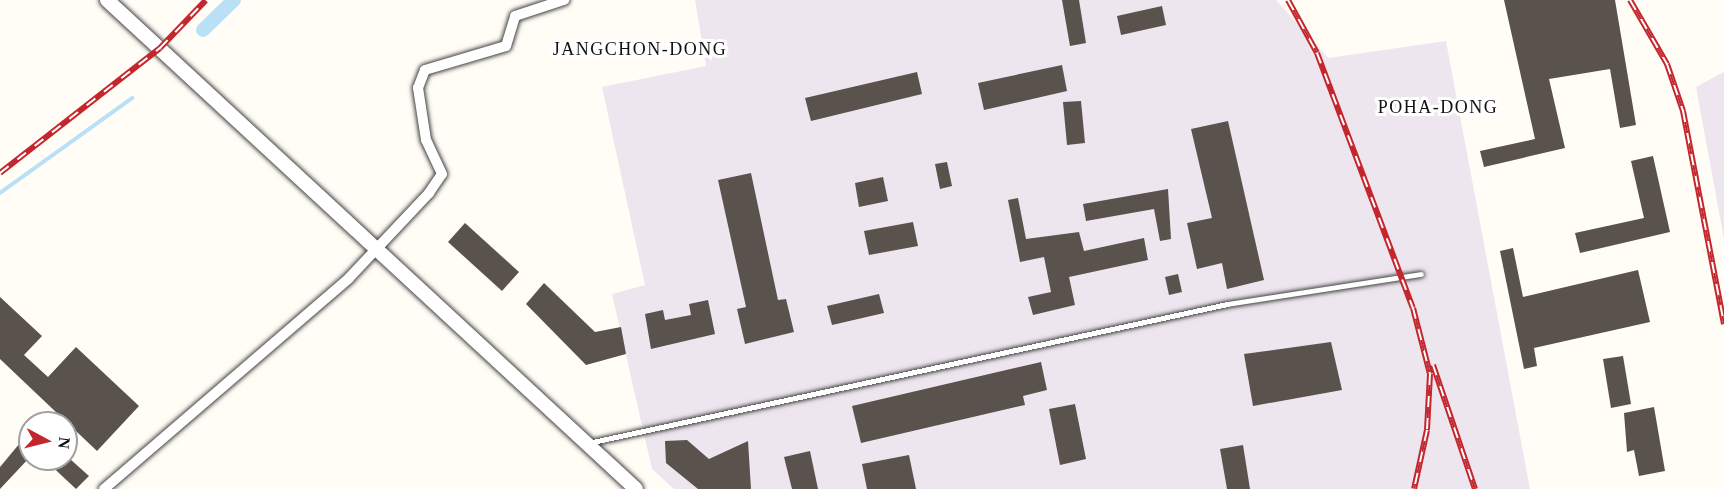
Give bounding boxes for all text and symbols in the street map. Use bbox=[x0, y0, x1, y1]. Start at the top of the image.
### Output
district label: JANGCHON-DONG bbox=[553, 38, 727, 60]
district label: POHA-DONG bbox=[1378, 96, 1498, 118]
north arrow bbox=[18, 411, 78, 471]
text: N bbox=[55, 436, 74, 450]

